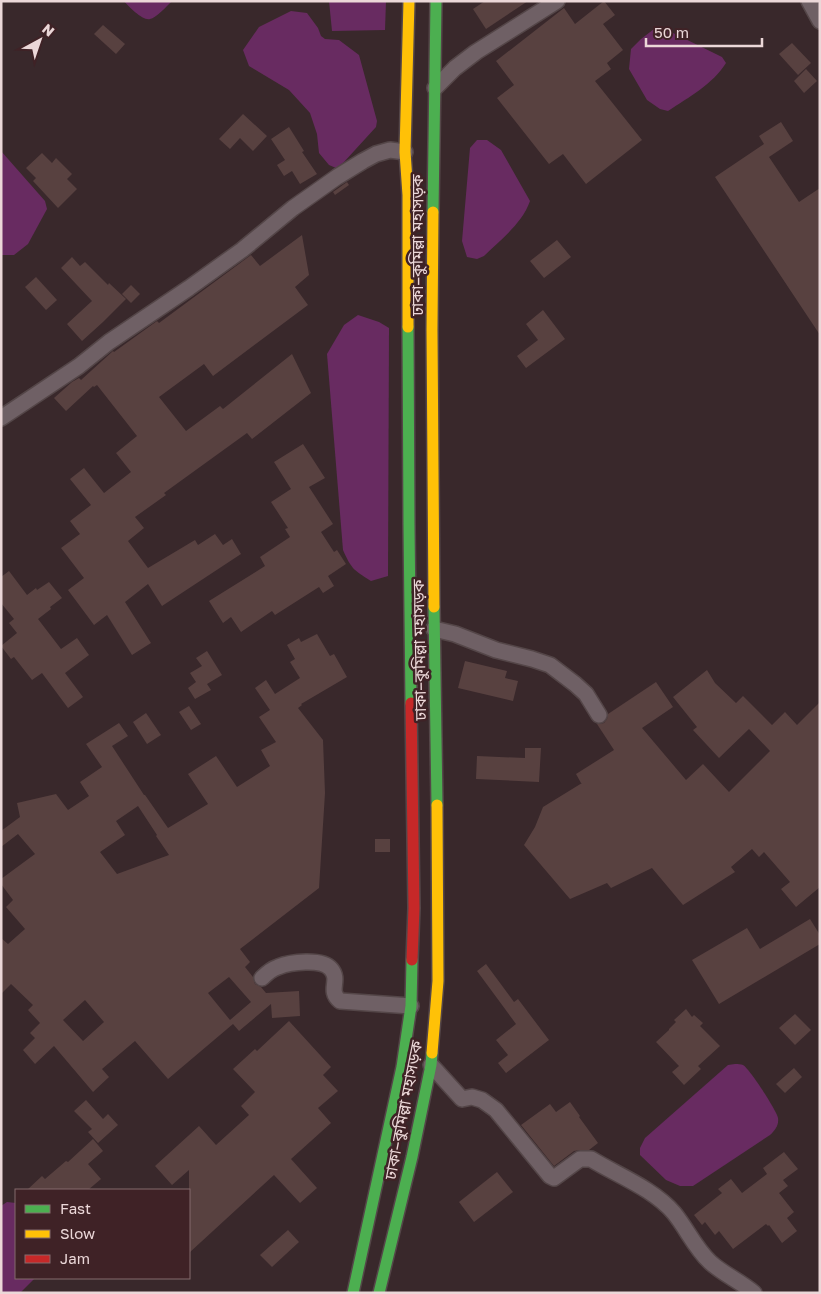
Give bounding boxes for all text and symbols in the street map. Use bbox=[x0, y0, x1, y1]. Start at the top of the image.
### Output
north arrow bbox=[15, 15, 65, 65]
scale bar bbox=[646, 15, 762, 47]
text: N bbox=[39, 20, 58, 40]
text: 50 m bbox=[654, 23, 689, 41]
street label: ঢাকা–কুমিল্লা মহাসড়ক bbox=[407, 173, 427, 317]
street label: ঢাকা–কুমিল্লা মহাসড়ক bbox=[408, 578, 430, 722]
street label: ঢাকা–কুমিল্লা মহাসড়ক bbox=[380, 1038, 427, 1182]
legend bbox=[15, 1189, 190, 1279]
text: Fast bbox=[60, 1199, 91, 1217]
text: Slow bbox=[60, 1224, 95, 1242]
text: Jam bbox=[60, 1249, 90, 1267]

